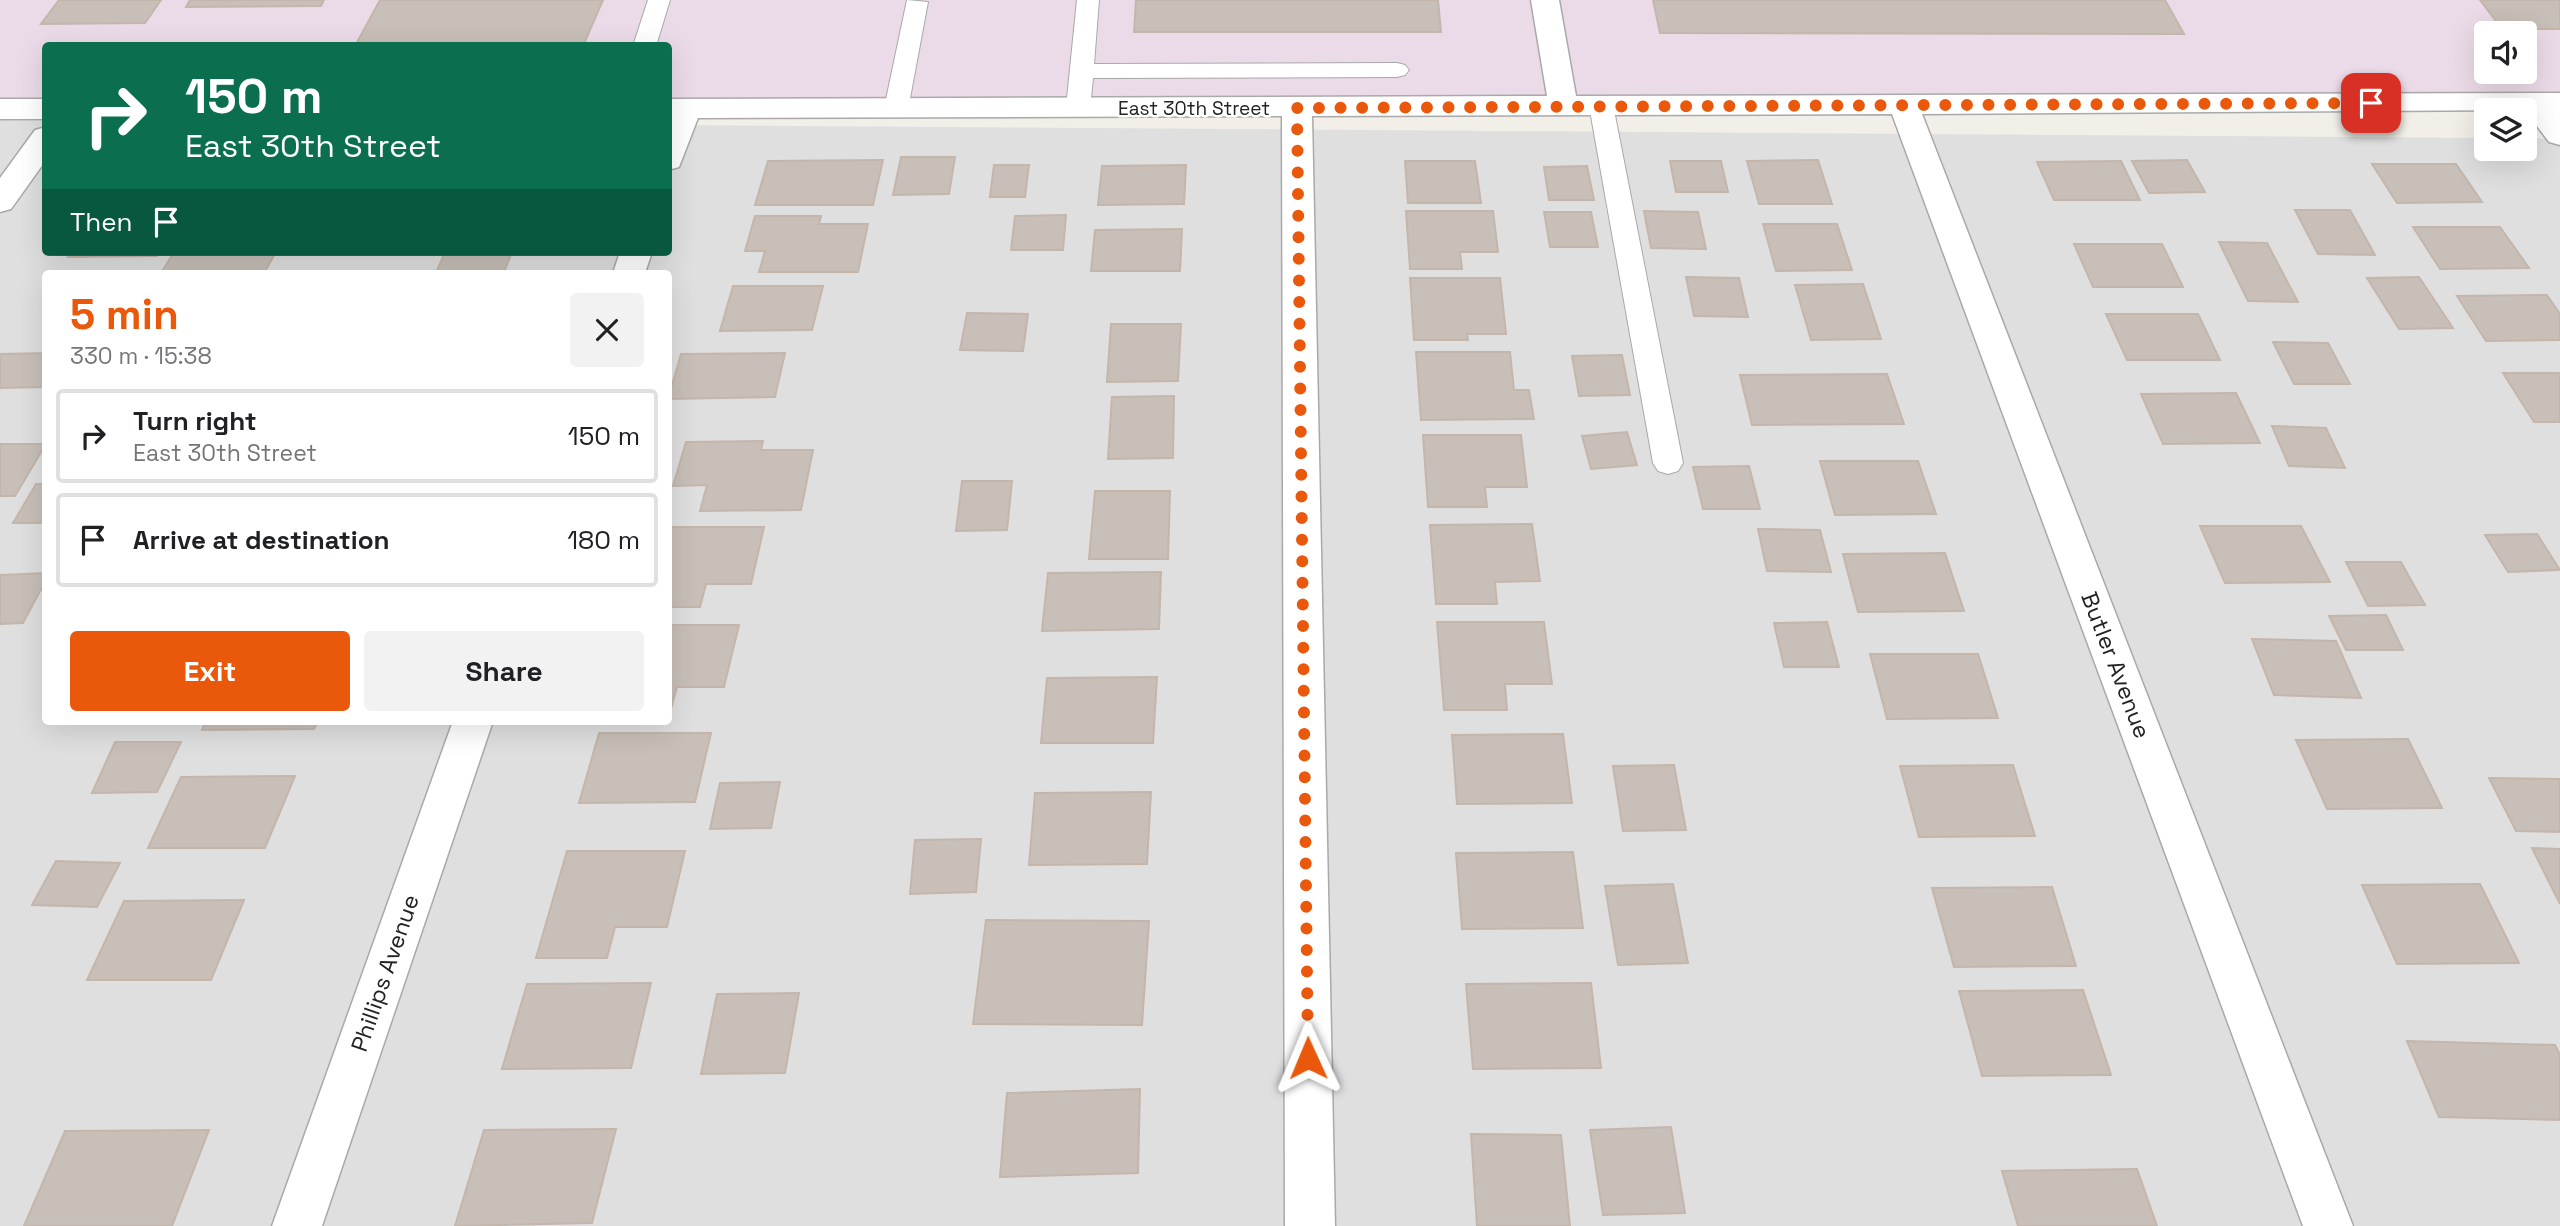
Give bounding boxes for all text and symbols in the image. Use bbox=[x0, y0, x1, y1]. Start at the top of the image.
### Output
map controls bbox=[2474, 21, 2537, 161]
button: sound bbox=[2474, 21, 2537, 84]
text: 150 m bbox=[185, 65, 323, 127]
icon: right bbox=[70, 70, 161, 161]
pin bbox=[2341, 73, 2401, 133]
icon: arrive bbox=[2352, 84, 2390, 122]
street label: East 30th Street bbox=[1118, 96, 1270, 121]
button: layers bbox=[2474, 98, 2537, 161]
text: East 30th Street bbox=[185, 126, 441, 166]
icon: arrive bbox=[147, 203, 185, 241]
text: Then bbox=[70, 205, 133, 239]
text: 5 min bbox=[70, 288, 179, 341]
button: close bbox=[570, 293, 644, 367]
text: 330 m · 15:38 bbox=[70, 341, 212, 371]
text: Turn right bbox=[133, 404, 257, 438]
icon: right bbox=[74, 417, 112, 455]
text: 150 m bbox=[568, 419, 640, 453]
text: East 30th Street bbox=[133, 438, 317, 468]
icon: arrive bbox=[74, 521, 112, 559]
text: Arrive at destination bbox=[133, 523, 390, 557]
text: 180 m bbox=[567, 523, 640, 557]
street label: Butler Avenue bbox=[2074, 587, 2158, 743]
button: Exit bbox=[70, 631, 350, 711]
button: Share bbox=[364, 631, 644, 711]
street label: Phillips Avenue bbox=[344, 890, 426, 1056]
position arrow bbox=[1271, 1021, 1345, 1095]

